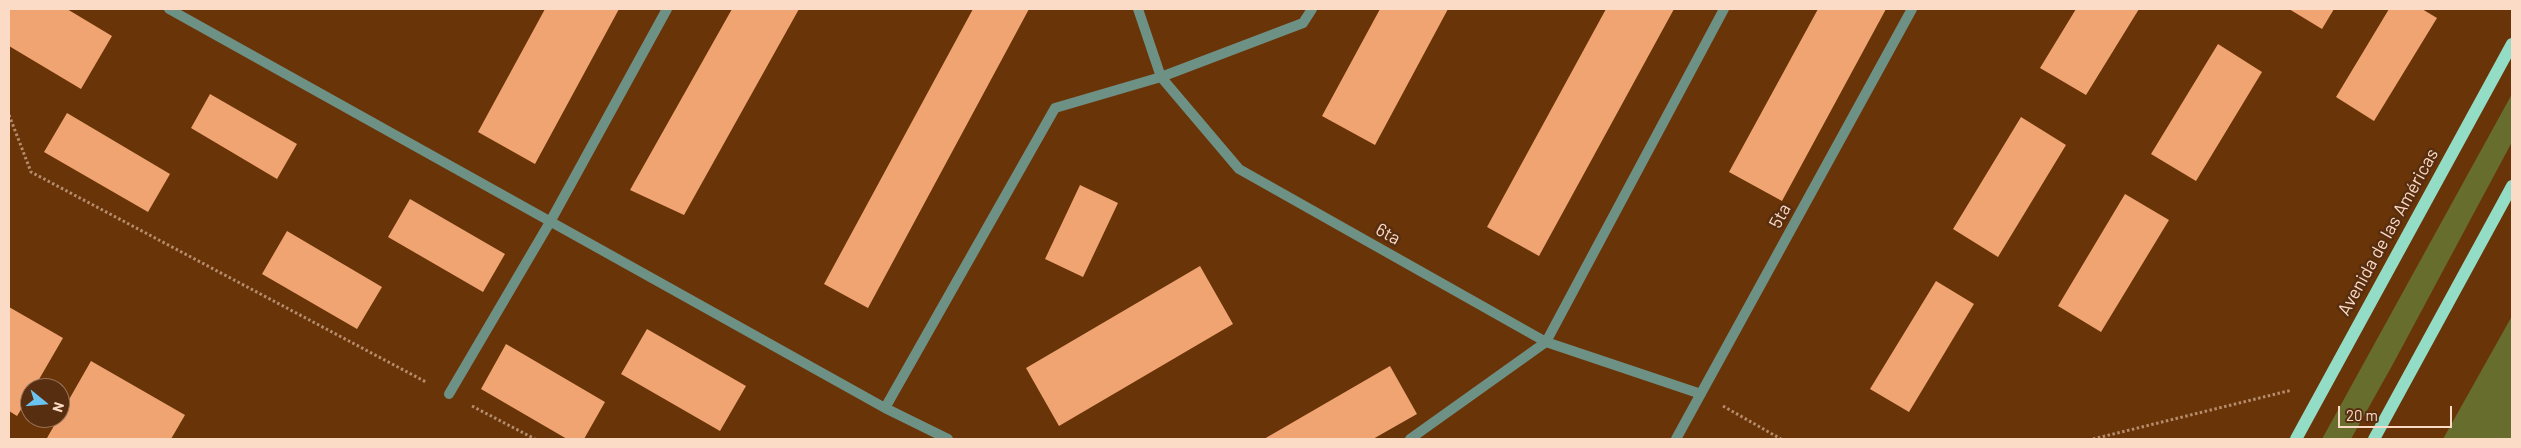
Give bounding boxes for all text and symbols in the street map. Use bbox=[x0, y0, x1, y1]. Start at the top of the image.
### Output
street label: Avenida de las Américas bbox=[2333, 145, 2443, 319]
street label: 5ta bbox=[1764, 200, 1796, 232]
street label: 6ta bbox=[1372, 218, 1404, 250]
north arrow bbox=[20, 378, 70, 428]
scale bar bbox=[2341, 396, 2455, 428]
text: N bbox=[49, 400, 68, 414]
text: 20 m bbox=[2346, 406, 2378, 424]

